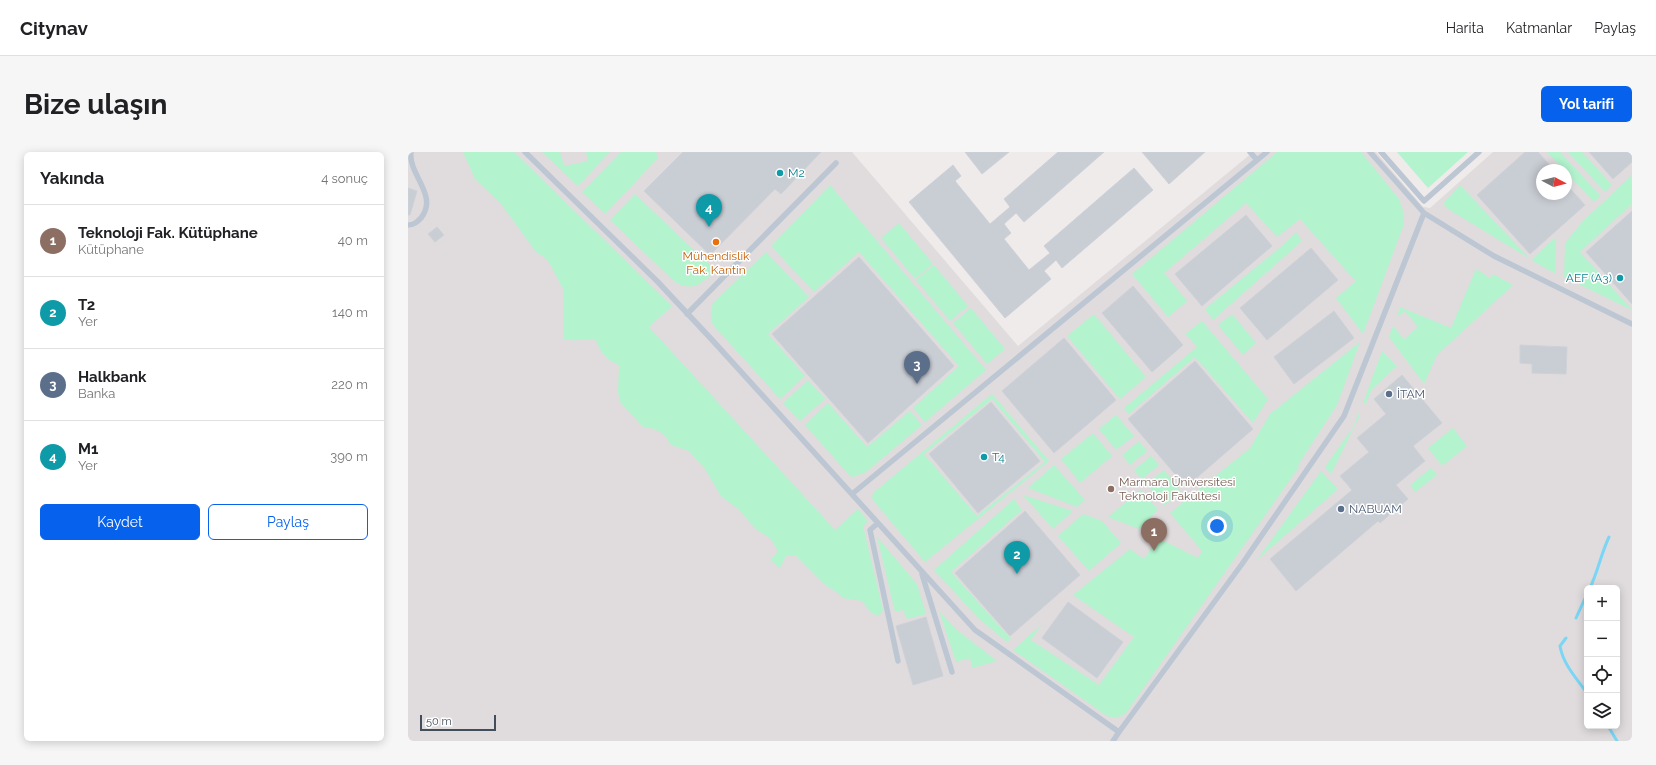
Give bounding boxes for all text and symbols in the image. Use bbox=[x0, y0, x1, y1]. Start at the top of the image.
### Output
text: Citynav bbox=[20, 17, 88, 39]
text: Harita bbox=[1446, 20, 1484, 36]
text: Katmanlar bbox=[1506, 20, 1572, 36]
text: Paylaş bbox=[1594, 20, 1636, 36]
button: Yol tarifi bbox=[1541, 86, 1632, 122]
text: Bize ulaşın bbox=[24, 88, 167, 121]
north arrow bbox=[1536, 164, 1572, 200]
place label: M2 bbox=[788, 166, 805, 180]
text: Yakında bbox=[40, 168, 104, 188]
marker: M2 bbox=[775, 168, 785, 178]
text: 4 sonuç bbox=[321, 171, 368, 186]
pin: 4 bbox=[696, 194, 722, 227]
text: Teknoloji Fak. Kütüphane bbox=[78, 224, 258, 242]
text: 1 bbox=[50, 233, 56, 248]
text: 40 m bbox=[338, 233, 368, 248]
marker: Mühendislik Fak. Kantin bbox=[711, 237, 721, 247]
text: Kütüphane bbox=[78, 242, 144, 257]
place label: Mühendislik Fak. Kantin bbox=[683, 249, 750, 277]
place label: AEF (A3) bbox=[1566, 271, 1612, 285]
marker: AEF (A3) bbox=[1615, 273, 1625, 283]
text: T2 bbox=[78, 296, 95, 314]
text: 2 bbox=[49, 305, 57, 320]
text: 140 m bbox=[332, 305, 368, 320]
text: Yer bbox=[78, 314, 97, 329]
pin: 3 bbox=[904, 351, 930, 384]
text: Halkbank bbox=[78, 368, 146, 386]
text: 3 bbox=[49, 377, 57, 392]
text: 220 m bbox=[331, 377, 368, 392]
text: Banka bbox=[78, 386, 115, 401]
place label: İTAM bbox=[1397, 387, 1425, 401]
marker: İTAM bbox=[1384, 389, 1394, 399]
text: M1 bbox=[78, 440, 98, 458]
text: 4 bbox=[49, 449, 57, 464]
text: 390 m bbox=[330, 449, 368, 464]
place label: T4 bbox=[992, 450, 1005, 464]
marker: T4 bbox=[979, 452, 989, 462]
text: Yer bbox=[78, 458, 97, 473]
place label: Marmara Üniversitesi Teknoloji Fakültesi bbox=[1119, 475, 1235, 503]
marker: Marmara Üniversitesi Teknoloji Fakültesi bbox=[1106, 484, 1116, 494]
place label: NABUAM bbox=[1349, 502, 1402, 516]
button: Kaydet bbox=[40, 504, 200, 540]
button: Paylaş bbox=[208, 504, 368, 540]
marker: NABUAM bbox=[1336, 504, 1346, 514]
your location bbox=[1207, 516, 1227, 536]
pin: 1 bbox=[1141, 518, 1167, 551]
pin: 2 bbox=[1004, 541, 1030, 574]
map controls bbox=[1584, 585, 1620, 729]
button: + bbox=[1584, 585, 1620, 621]
button: − bbox=[1584, 621, 1620, 657]
button: locate bbox=[1584, 657, 1620, 693]
button: layers bbox=[1584, 693, 1620, 729]
scale bar bbox=[420, 713, 496, 732]
text: 50 m bbox=[426, 715, 452, 728]

